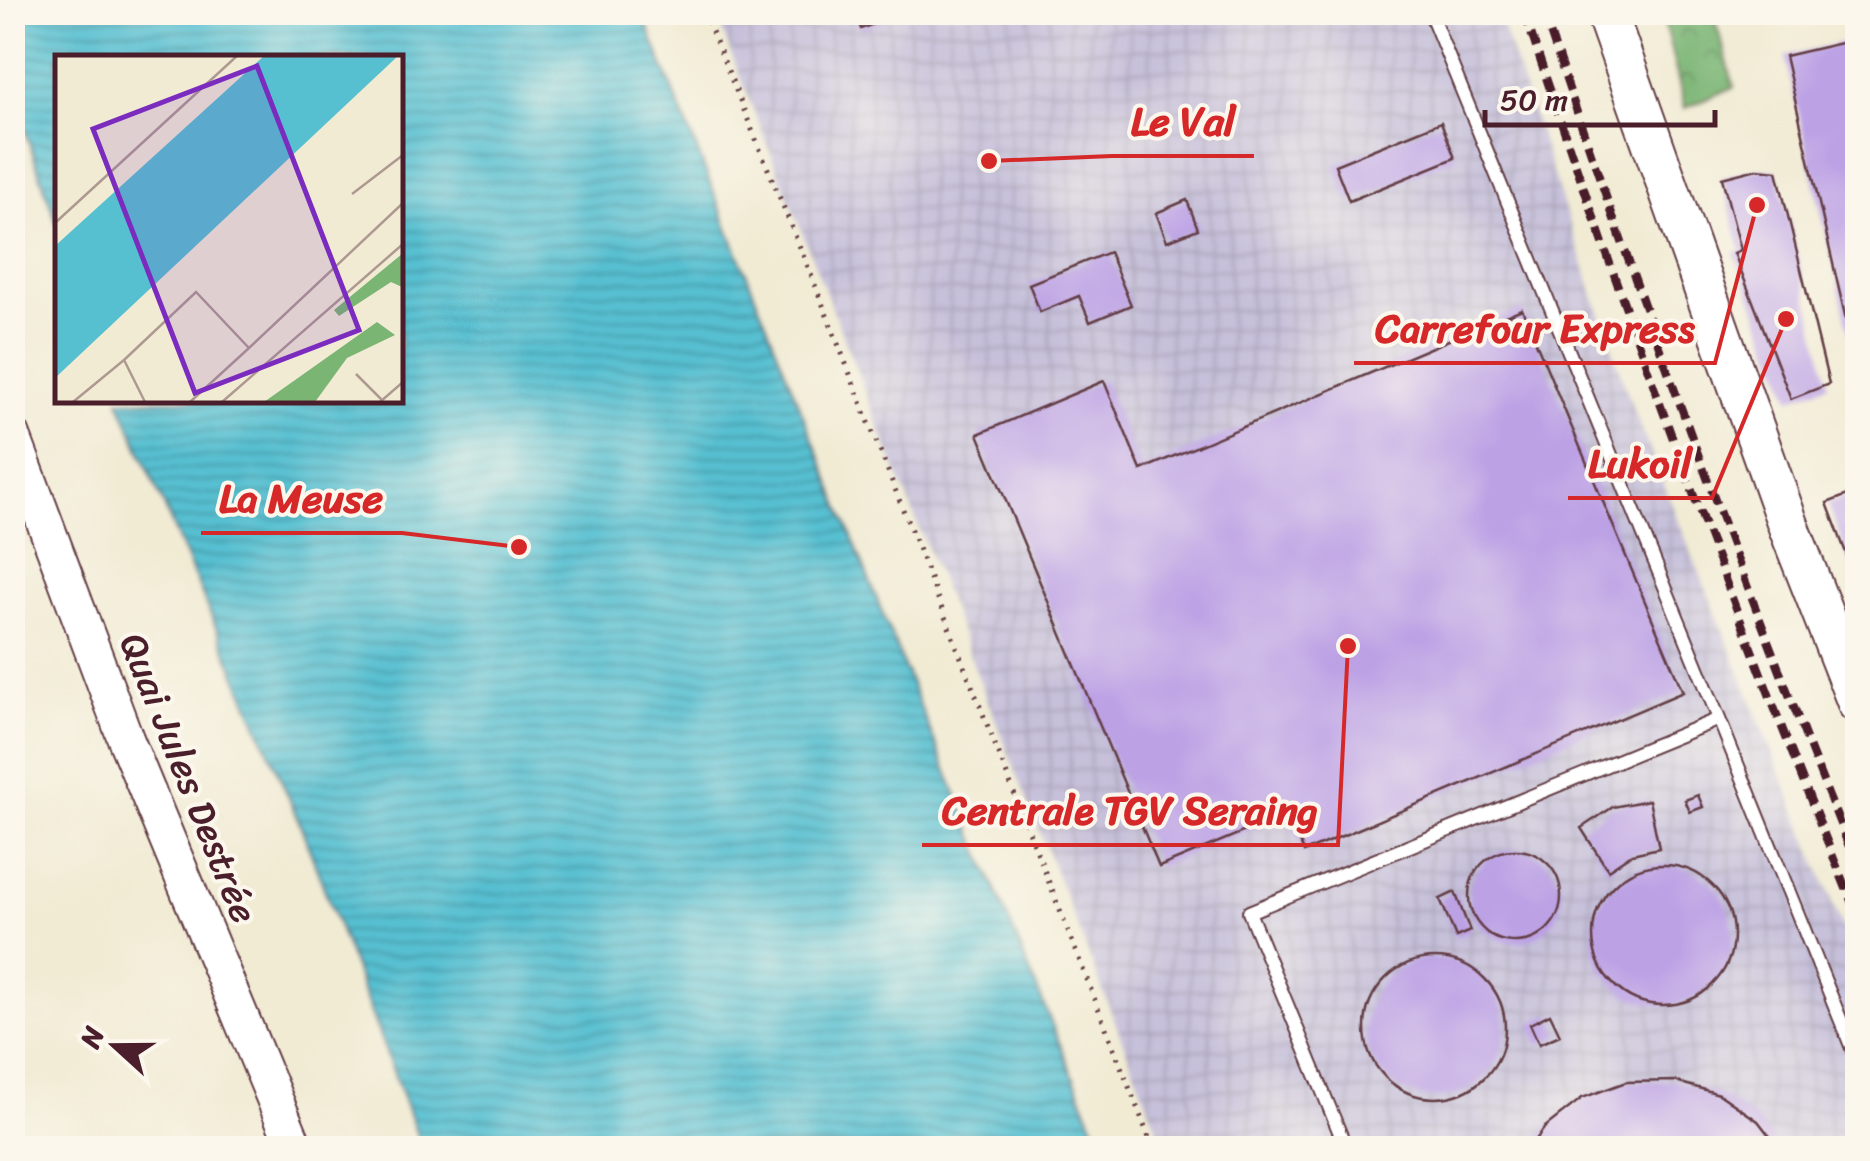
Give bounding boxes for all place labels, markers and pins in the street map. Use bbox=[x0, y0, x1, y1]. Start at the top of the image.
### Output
callout: Le Val bbox=[1112, 86, 1254, 156]
callout: Carrefour Express bbox=[1354, 293, 1715, 363]
callout: Lukoil bbox=[1568, 428, 1712, 498]
callout: La Meuse bbox=[201, 463, 402, 533]
callout: Centrale TGV Seraing bbox=[922, 775, 1338, 845]

